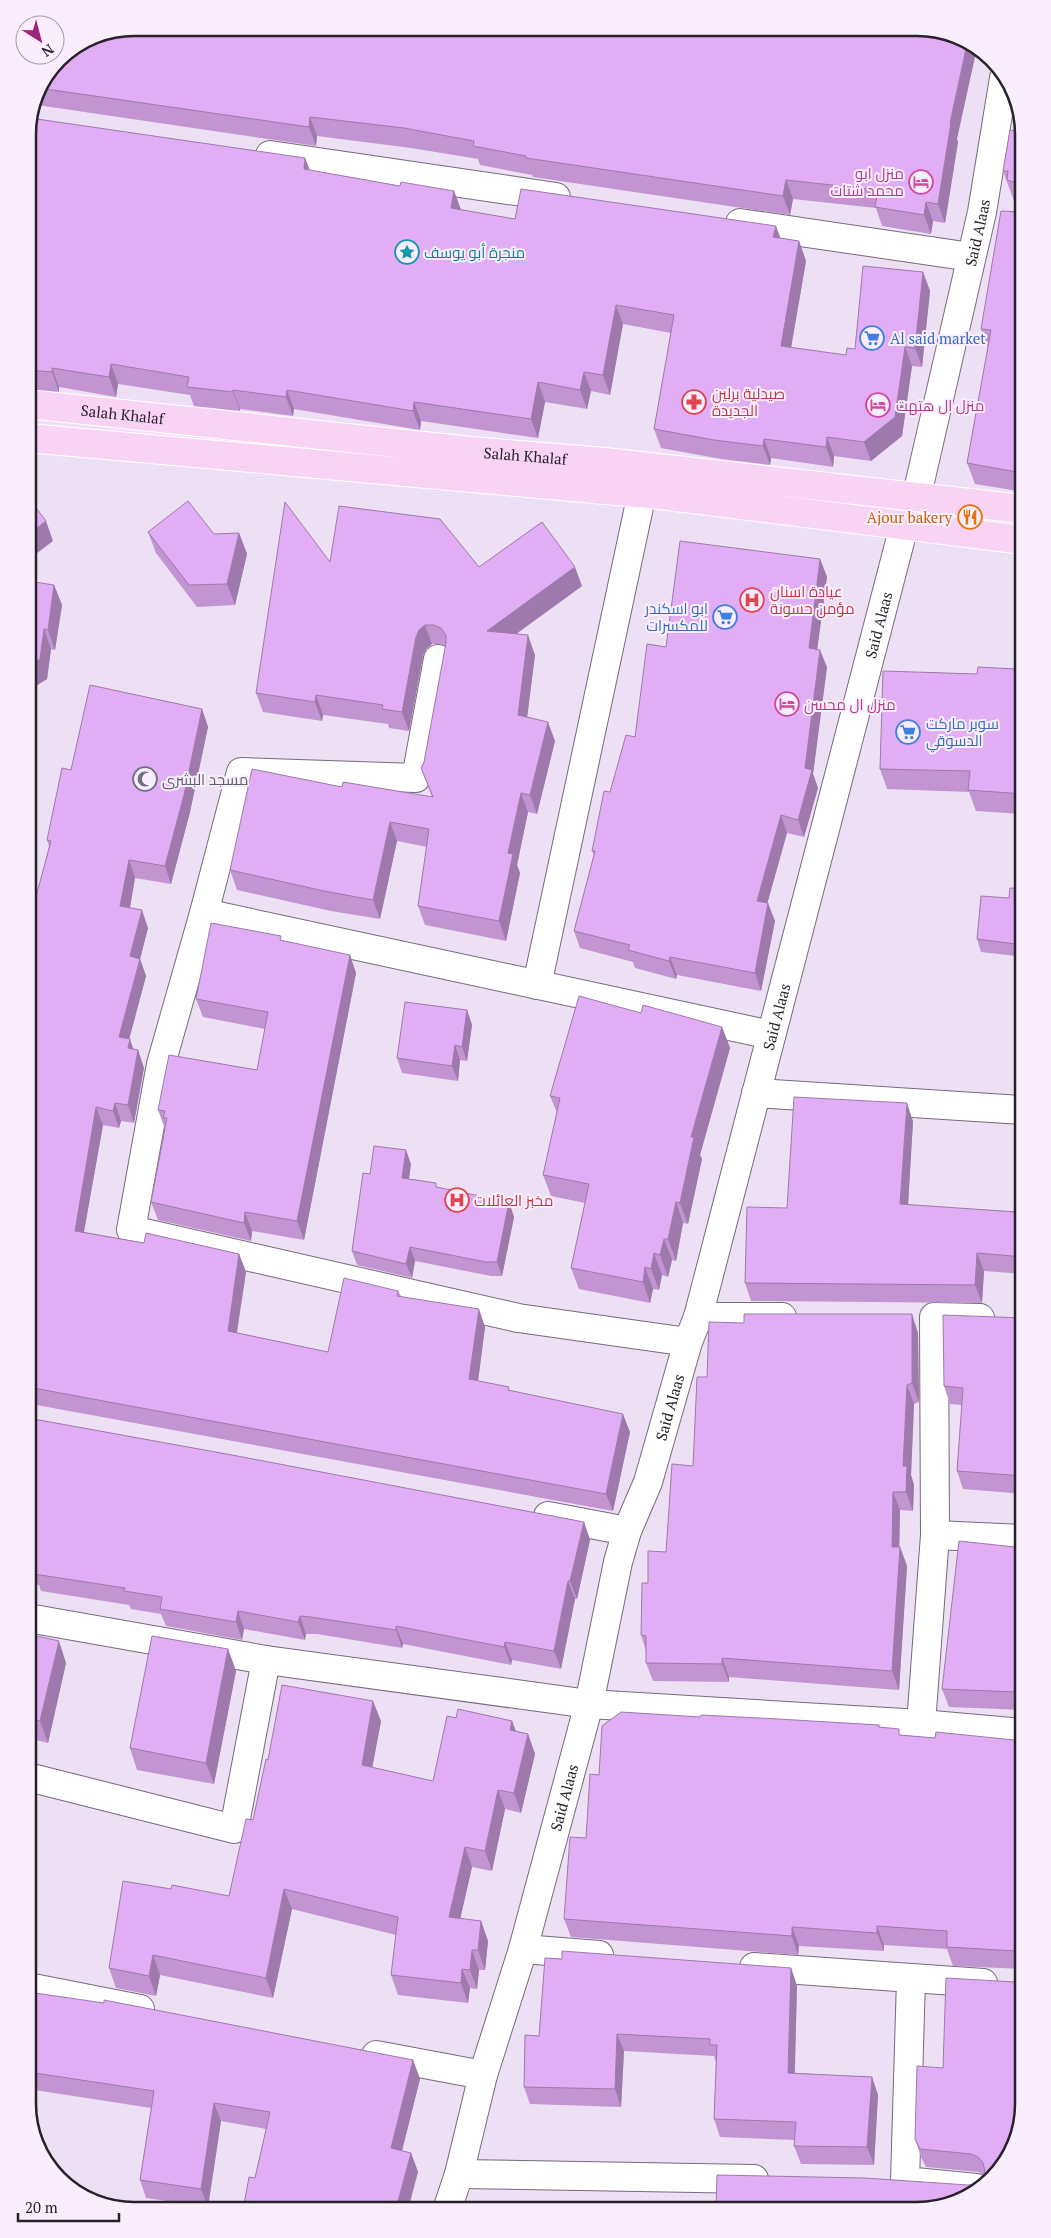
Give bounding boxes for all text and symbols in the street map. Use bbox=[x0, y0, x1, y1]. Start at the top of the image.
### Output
north arrow bbox=[15, 15, 65, 65]
text: N bbox=[38, 40, 58, 62]
place label: منزل ابو محمد شتات bbox=[830, 163, 904, 200]
hotel icon: منزل ابو محمد شتات bbox=[908, 169, 934, 195]
street label: Said Alaas bbox=[960, 198, 994, 268]
place icon: منجرة أبو يوسف bbox=[394, 239, 420, 265]
place label: منجرة أبو يوسف bbox=[424, 242, 525, 262]
supermarket icon: Al said market bbox=[859, 325, 885, 351]
place label: Al said market bbox=[890, 328, 986, 348]
place label: صيدلية برلين الجديدة bbox=[712, 383, 785, 420]
pharmacy icon: صيدلية برلين الجديدة bbox=[681, 389, 707, 415]
hotel icon: منزل ال هتهت bbox=[865, 392, 891, 418]
place label: منزل ال هتهت bbox=[896, 395, 984, 416]
street label: Salah Khalaf bbox=[80, 400, 166, 428]
street label: Salah Khalaf bbox=[483, 442, 569, 469]
restaurant icon: Ajour bakery bbox=[957, 504, 983, 530]
place label: Ajour bakery bbox=[867, 507, 952, 527]
place label: عيادة اسنان مؤمن حسونة bbox=[770, 581, 855, 619]
hospital icon: عيادة اسنان مؤمن حسونة bbox=[739, 587, 765, 613]
street label: Said Alaas bbox=[860, 589, 897, 660]
place label: ابو اسكندر للمكسرات bbox=[644, 598, 708, 635]
supermarket icon: ابو اسكندر للمكسرات bbox=[712, 604, 738, 630]
hotel icon: منزل ال محسن bbox=[774, 691, 800, 717]
place label: منزل ال محسن bbox=[804, 694, 896, 715]
place label: سوبر ماركت الدسوقي bbox=[926, 713, 999, 753]
supermarket icon: سوبر ماركت الدسوقي bbox=[895, 719, 921, 745]
mosque icon: مسجد البشرى bbox=[132, 766, 158, 792]
place label: مسجد البشرى bbox=[162, 769, 248, 790]
street label: Said Alaas bbox=[758, 981, 794, 1052]
hospital icon: مخبز العائلات bbox=[444, 1187, 470, 1213]
place label: مخبز العائلات bbox=[474, 1190, 553, 1210]
street label: Said Alaas bbox=[650, 1372, 688, 1443]
street label: Said Alaas bbox=[545, 1762, 582, 1833]
scale bar bbox=[18, 2190, 119, 2222]
text: 20 m bbox=[25, 2197, 58, 2217]

